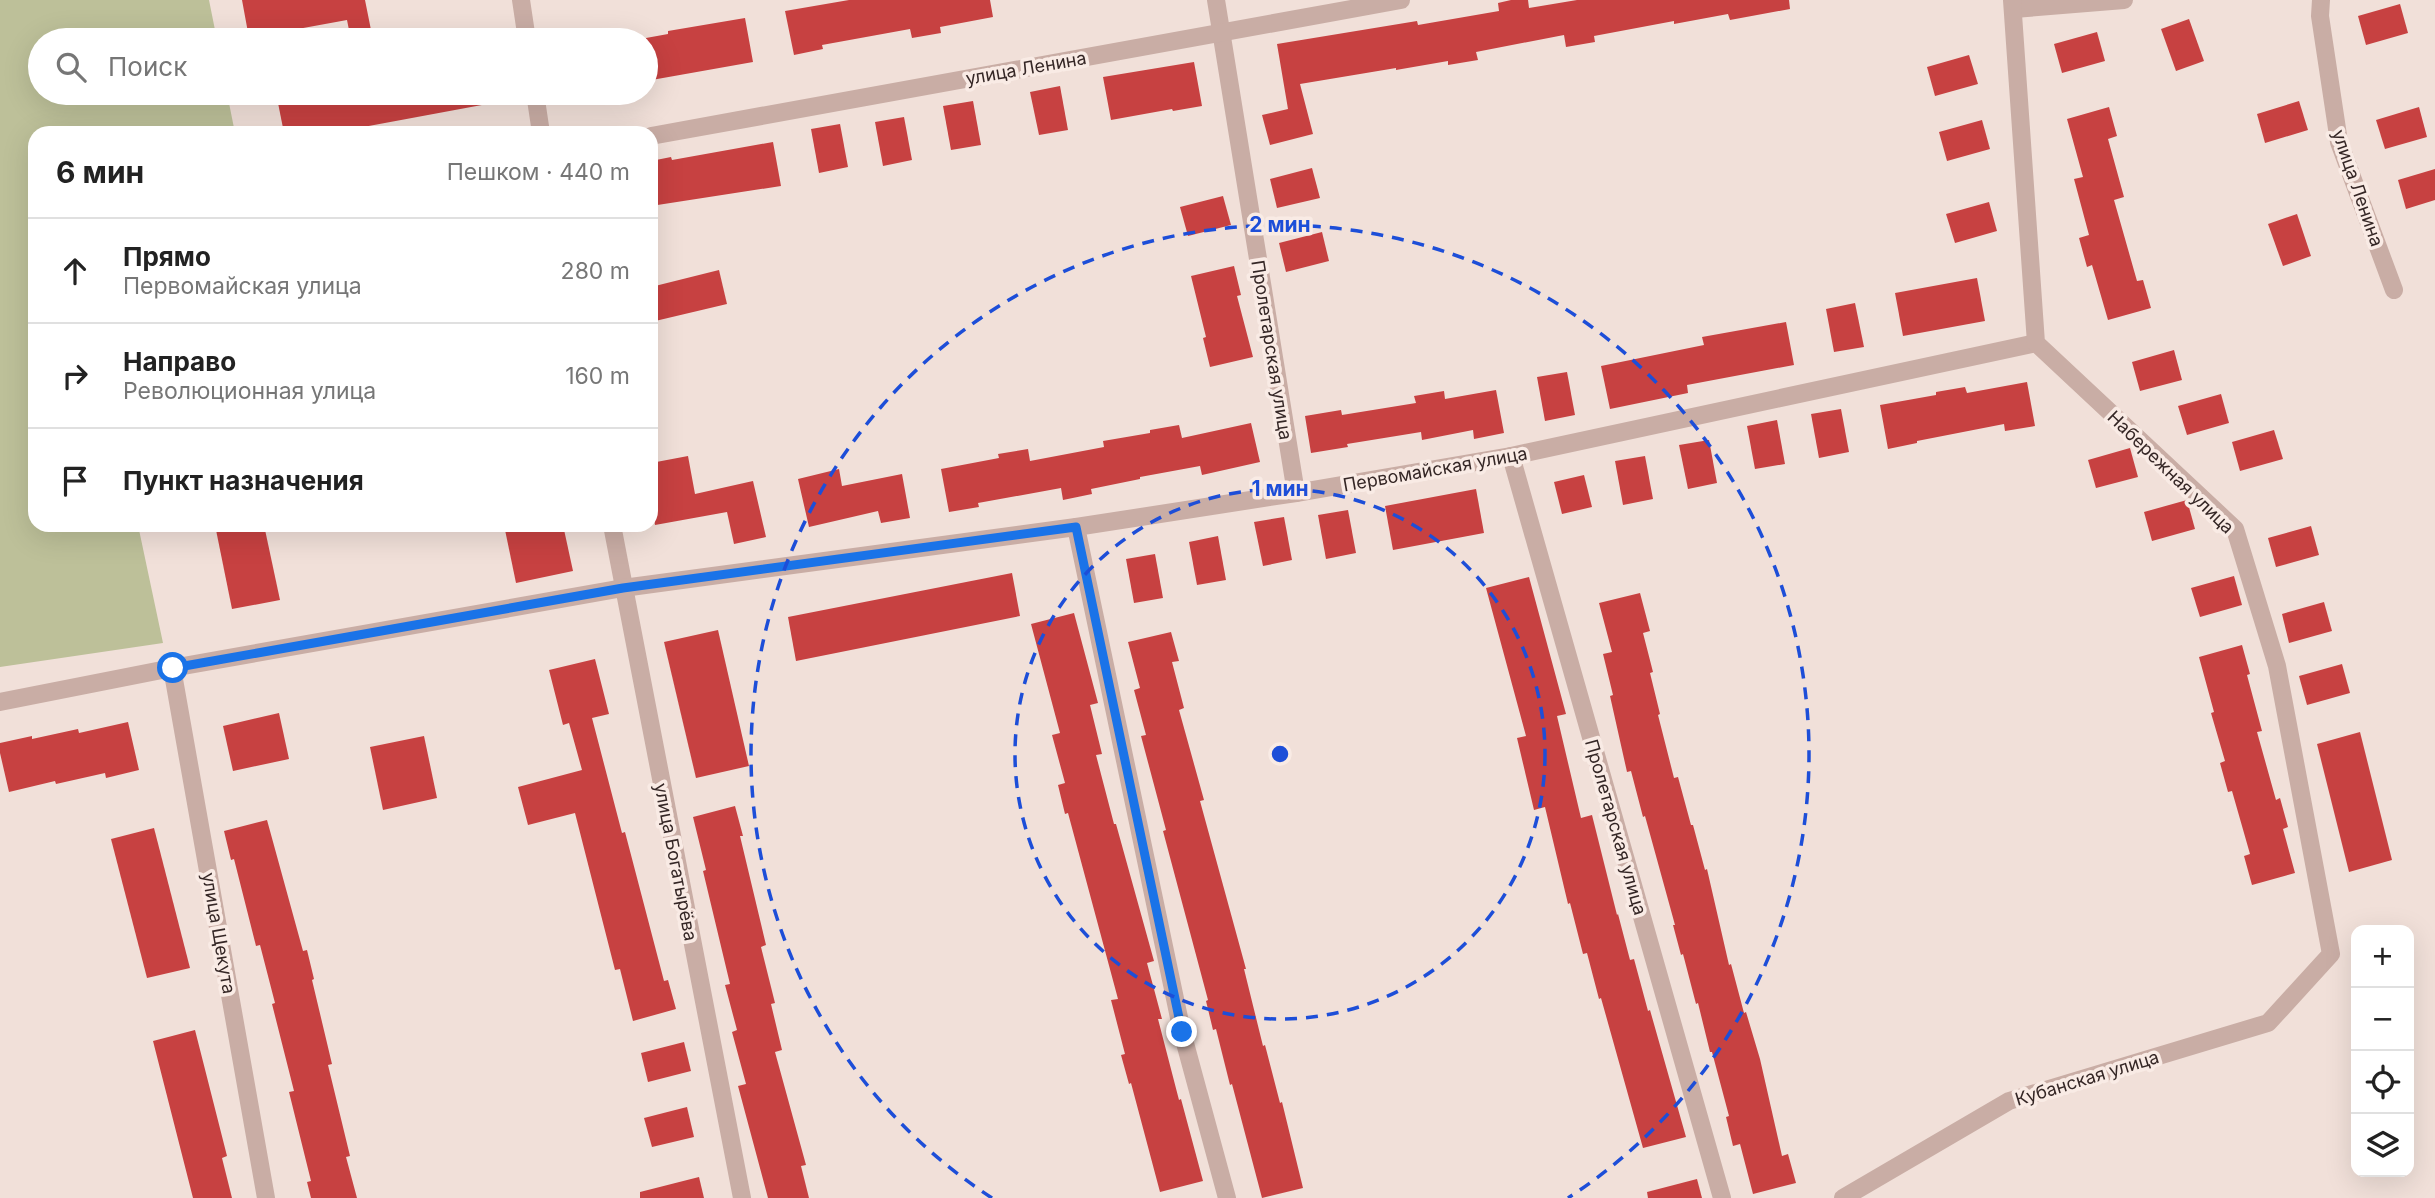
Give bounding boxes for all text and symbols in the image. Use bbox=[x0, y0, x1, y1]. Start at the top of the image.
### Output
search box bbox=[28, 28, 658, 105]
street label: улица Ленина bbox=[964, 47, 1088, 89]
icon: search bbox=[52, 48, 90, 86]
text: Поиск bbox=[108, 51, 187, 82]
street label: улица Ленина bbox=[2328, 127, 2388, 249]
text: 6 мин bbox=[56, 154, 144, 190]
text: Пешком · 440 m bbox=[447, 158, 630, 186]
text: 2 мин bbox=[1249, 212, 1311, 237]
text: Прямо bbox=[123, 241, 211, 272]
icon: ahead bbox=[56, 252, 94, 290]
text: 280 m bbox=[561, 257, 630, 285]
street label: Пролетарская улица bbox=[1247, 259, 1297, 441]
text: Первомайская улица bbox=[123, 272, 362, 300]
text: Направо bbox=[123, 346, 236, 377]
icon: right bbox=[56, 357, 94, 395]
text: 160 m bbox=[565, 362, 630, 390]
text: Революционная улица bbox=[123, 377, 376, 405]
street label: Набережная улица bbox=[2104, 406, 2238, 538]
street label: Первомайская улица bbox=[1341, 442, 1529, 496]
icon: arrive bbox=[56, 462, 94, 500]
text: Пункт назначения bbox=[123, 465, 364, 496]
text: 1 мин bbox=[1251, 476, 1309, 501]
route start bbox=[157, 652, 188, 683]
street label: Пролетарская улица bbox=[1581, 737, 1651, 917]
centre of rings bbox=[1268, 742, 1292, 766]
street label: улица Богатырёва bbox=[650, 781, 702, 943]
street label: улица Щекута bbox=[198, 871, 240, 995]
map controls bbox=[2351, 925, 2414, 1177]
button: + bbox=[2351, 925, 2414, 988]
button: − bbox=[2351, 988, 2414, 1051]
route end bbox=[1166, 1016, 1197, 1047]
street label: Кубанская улица bbox=[2013, 1046, 2161, 1110]
button: locate bbox=[2351, 1051, 2414, 1114]
button: layers bbox=[2351, 1114, 2414, 1177]

